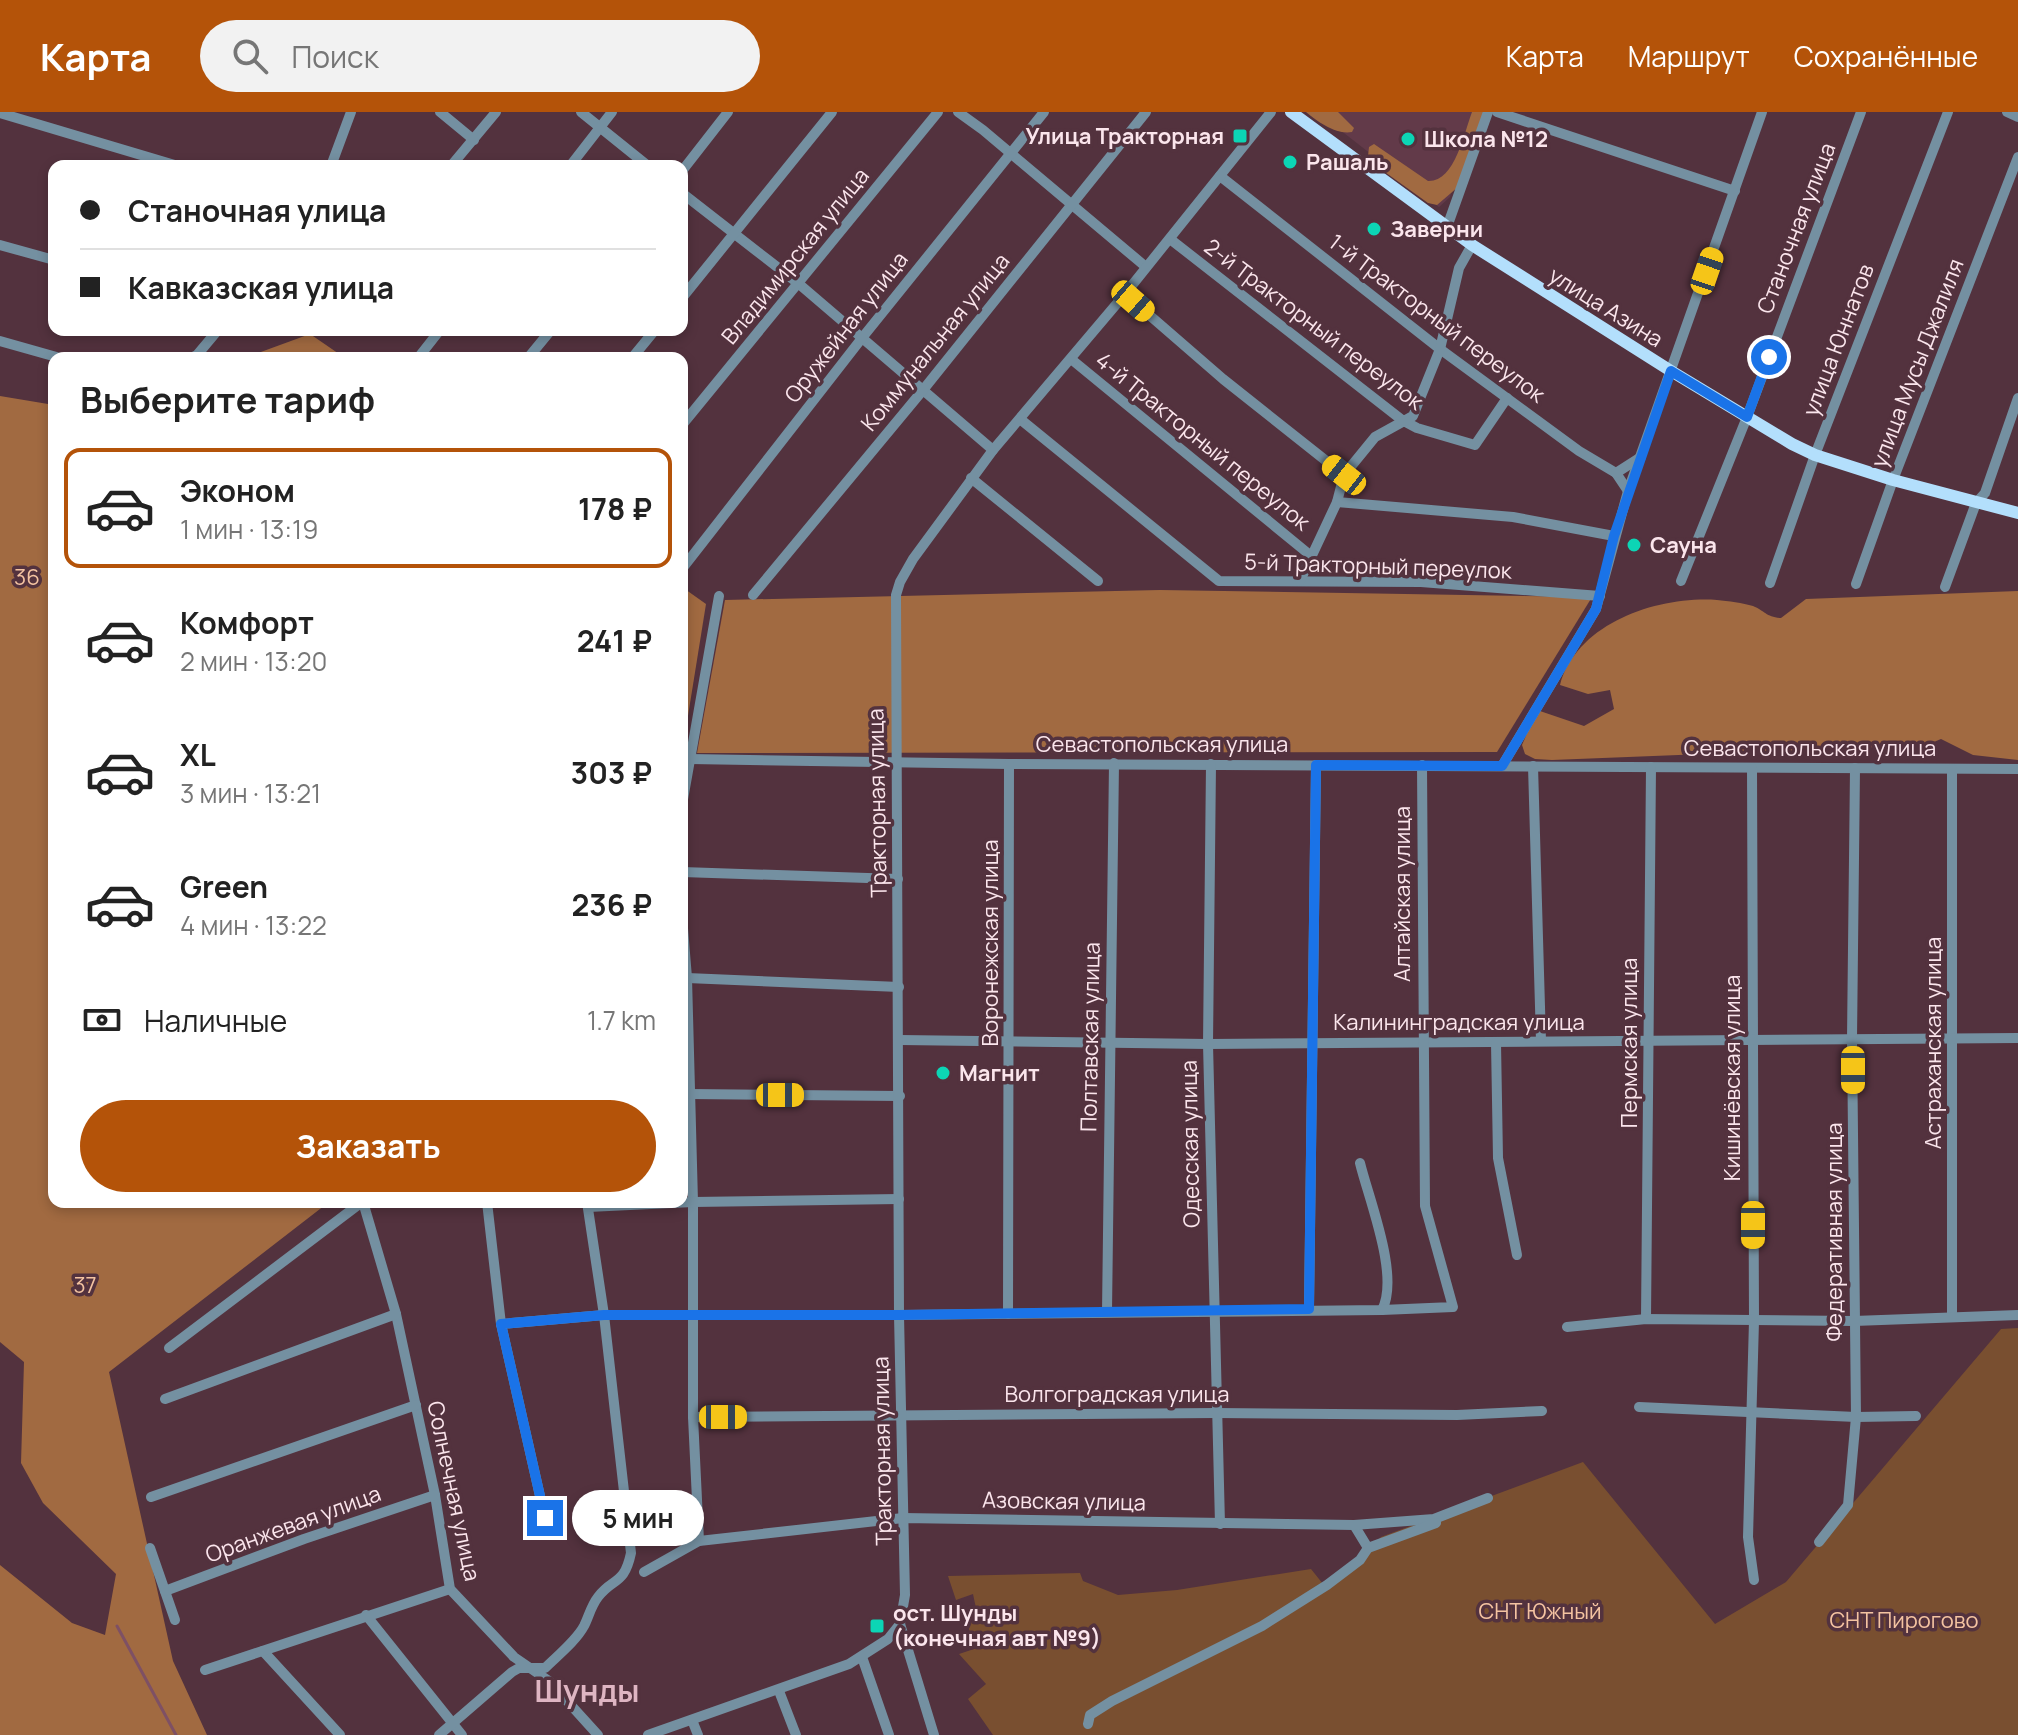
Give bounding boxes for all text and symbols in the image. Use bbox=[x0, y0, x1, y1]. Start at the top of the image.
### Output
search box bbox=[200, 20, 760, 92]
text: Карта bbox=[40, 30, 152, 82]
icon: search bbox=[228, 34, 272, 78]
text: Поиск bbox=[292, 36, 379, 77]
text: Карта bbox=[1506, 37, 1584, 75]
text: Маршрут bbox=[1628, 37, 1750, 75]
text: Сохранённые bbox=[1794, 37, 1978, 75]
place label: Улица Тракторная bbox=[1026, 121, 1224, 151]
place label: Школа №12 bbox=[1424, 124, 1548, 154]
marker: Улица Тракторная bbox=[1231, 127, 1249, 145]
marker: Школа №12 bbox=[1399, 130, 1417, 148]
street label: Станочная улица bbox=[1750, 138, 1842, 318]
place label: Рашаль bbox=[1306, 147, 1389, 177]
marker: Рашаль bbox=[1281, 153, 1299, 171]
street label: Владимирская улица bbox=[714, 162, 876, 350]
text: Станочная улица bbox=[128, 190, 386, 231]
place label: Заверни bbox=[1390, 214, 1483, 244]
marker: Заверни bbox=[1365, 220, 1383, 238]
street label: 1-й Тракторный переулок bbox=[1323, 227, 1552, 410]
street label: 2-й Тракторный переулок bbox=[1198, 232, 1431, 417]
car bbox=[1688, 244, 1726, 298]
street label: Оружейная улица bbox=[777, 245, 915, 409]
street label: Коммунальная улица bbox=[854, 247, 1016, 437]
street label: улица Мусы Джалиля bbox=[1863, 255, 1971, 471]
street label: улица Юннатов bbox=[1795, 259, 1881, 420]
street label: улица Азина bbox=[1543, 260, 1669, 354]
text: Кавказская улица bbox=[128, 267, 394, 308]
car bbox=[1107, 276, 1159, 326]
route start bbox=[1751, 339, 1787, 375]
street label: 4-й Тракторный переулок bbox=[1090, 345, 1317, 538]
text: Выберите тариф bbox=[80, 375, 375, 424]
car bbox=[1318, 451, 1370, 499]
text: Эконом bbox=[180, 470, 295, 511]
icon: car bbox=[84, 472, 156, 544]
text: 178 ₽ bbox=[578, 488, 652, 529]
text: 1 мин · 13:19 bbox=[180, 511, 318, 547]
place label: Сауна bbox=[1650, 530, 1717, 560]
marker: Сауна bbox=[1625, 536, 1643, 554]
street label: 5-й Тракторный переулок bbox=[1244, 546, 1513, 586]
park label: 36 bbox=[14, 562, 40, 592]
text: Комфорт bbox=[180, 602, 314, 643]
icon: car bbox=[84, 604, 156, 676]
text: 241 ₽ bbox=[577, 620, 652, 661]
text: 2 мин · 13:20 bbox=[180, 643, 327, 679]
street label: Тракторная улица bbox=[860, 708, 894, 898]
street label: Севастопольская улица bbox=[1036, 729, 1288, 759]
street label: Севастопольская улица bbox=[1684, 733, 1936, 763]
text: XL bbox=[180, 734, 216, 775]
icon: car bbox=[84, 736, 156, 808]
text: 303 ₽ bbox=[571, 752, 652, 793]
text: 3 мин · 13:21 bbox=[180, 775, 321, 811]
street label: Алтайская улица bbox=[1387, 806, 1417, 982]
street label: Воронежская улица bbox=[975, 840, 1005, 1046]
text: Green bbox=[180, 866, 268, 907]
icon: car bbox=[84, 868, 156, 940]
text: 236 ₽ bbox=[571, 884, 652, 925]
text: 4 мин · 13:22 bbox=[180, 907, 327, 943]
street label: Астраханская улица bbox=[1918, 937, 1948, 1149]
street label: Полтавская улица bbox=[1073, 942, 1107, 1132]
street label: Пермская улица bbox=[1614, 958, 1644, 1128]
street label: Кишинёвская улица bbox=[1717, 975, 1747, 1181]
icon: cash bbox=[80, 998, 124, 1042]
text: Наличные bbox=[144, 1000, 287, 1041]
text: 1.7 km bbox=[587, 1002, 656, 1038]
street label: Калининградская улица bbox=[1333, 1007, 1585, 1037]
car bbox=[1841, 1046, 1865, 1094]
place label: Магнит bbox=[959, 1058, 1040, 1088]
street label: Одесская улица bbox=[1174, 1060, 1206, 1228]
marker: Магнит bbox=[934, 1064, 952, 1082]
car bbox=[756, 1083, 804, 1107]
button: Заказать bbox=[80, 1100, 656, 1192]
street label: Федеративная улица bbox=[1819, 1122, 1849, 1342]
car bbox=[1741, 1201, 1765, 1249]
park label: 37 bbox=[73, 1270, 97, 1300]
street label: Тракторная улица bbox=[865, 1356, 899, 1546]
street label: Волгоградская улица bbox=[1005, 1379, 1229, 1409]
street label: Солнечная улица bbox=[420, 1398, 488, 1584]
car bbox=[699, 1405, 747, 1429]
street label: Оранжевая улица bbox=[201, 1478, 385, 1570]
street label: Азовская улица bbox=[982, 1485, 1146, 1517]
callout: 5 мин bbox=[573, 1490, 705, 1546]
route end bbox=[527, 1500, 563, 1536]
text: 5 мин bbox=[602, 1500, 674, 1536]
park label: СНТ Южный bbox=[1478, 1596, 1602, 1626]
place label: ост. Шунды (конечная авт №9) bbox=[893, 1598, 1101, 1653]
park label: СНТ Пирогово bbox=[1829, 1605, 1979, 1635]
marker: ост. Шунды (конечная авт №9) bbox=[868, 1617, 886, 1635]
district label: Шунды bbox=[534, 1670, 640, 1711]

